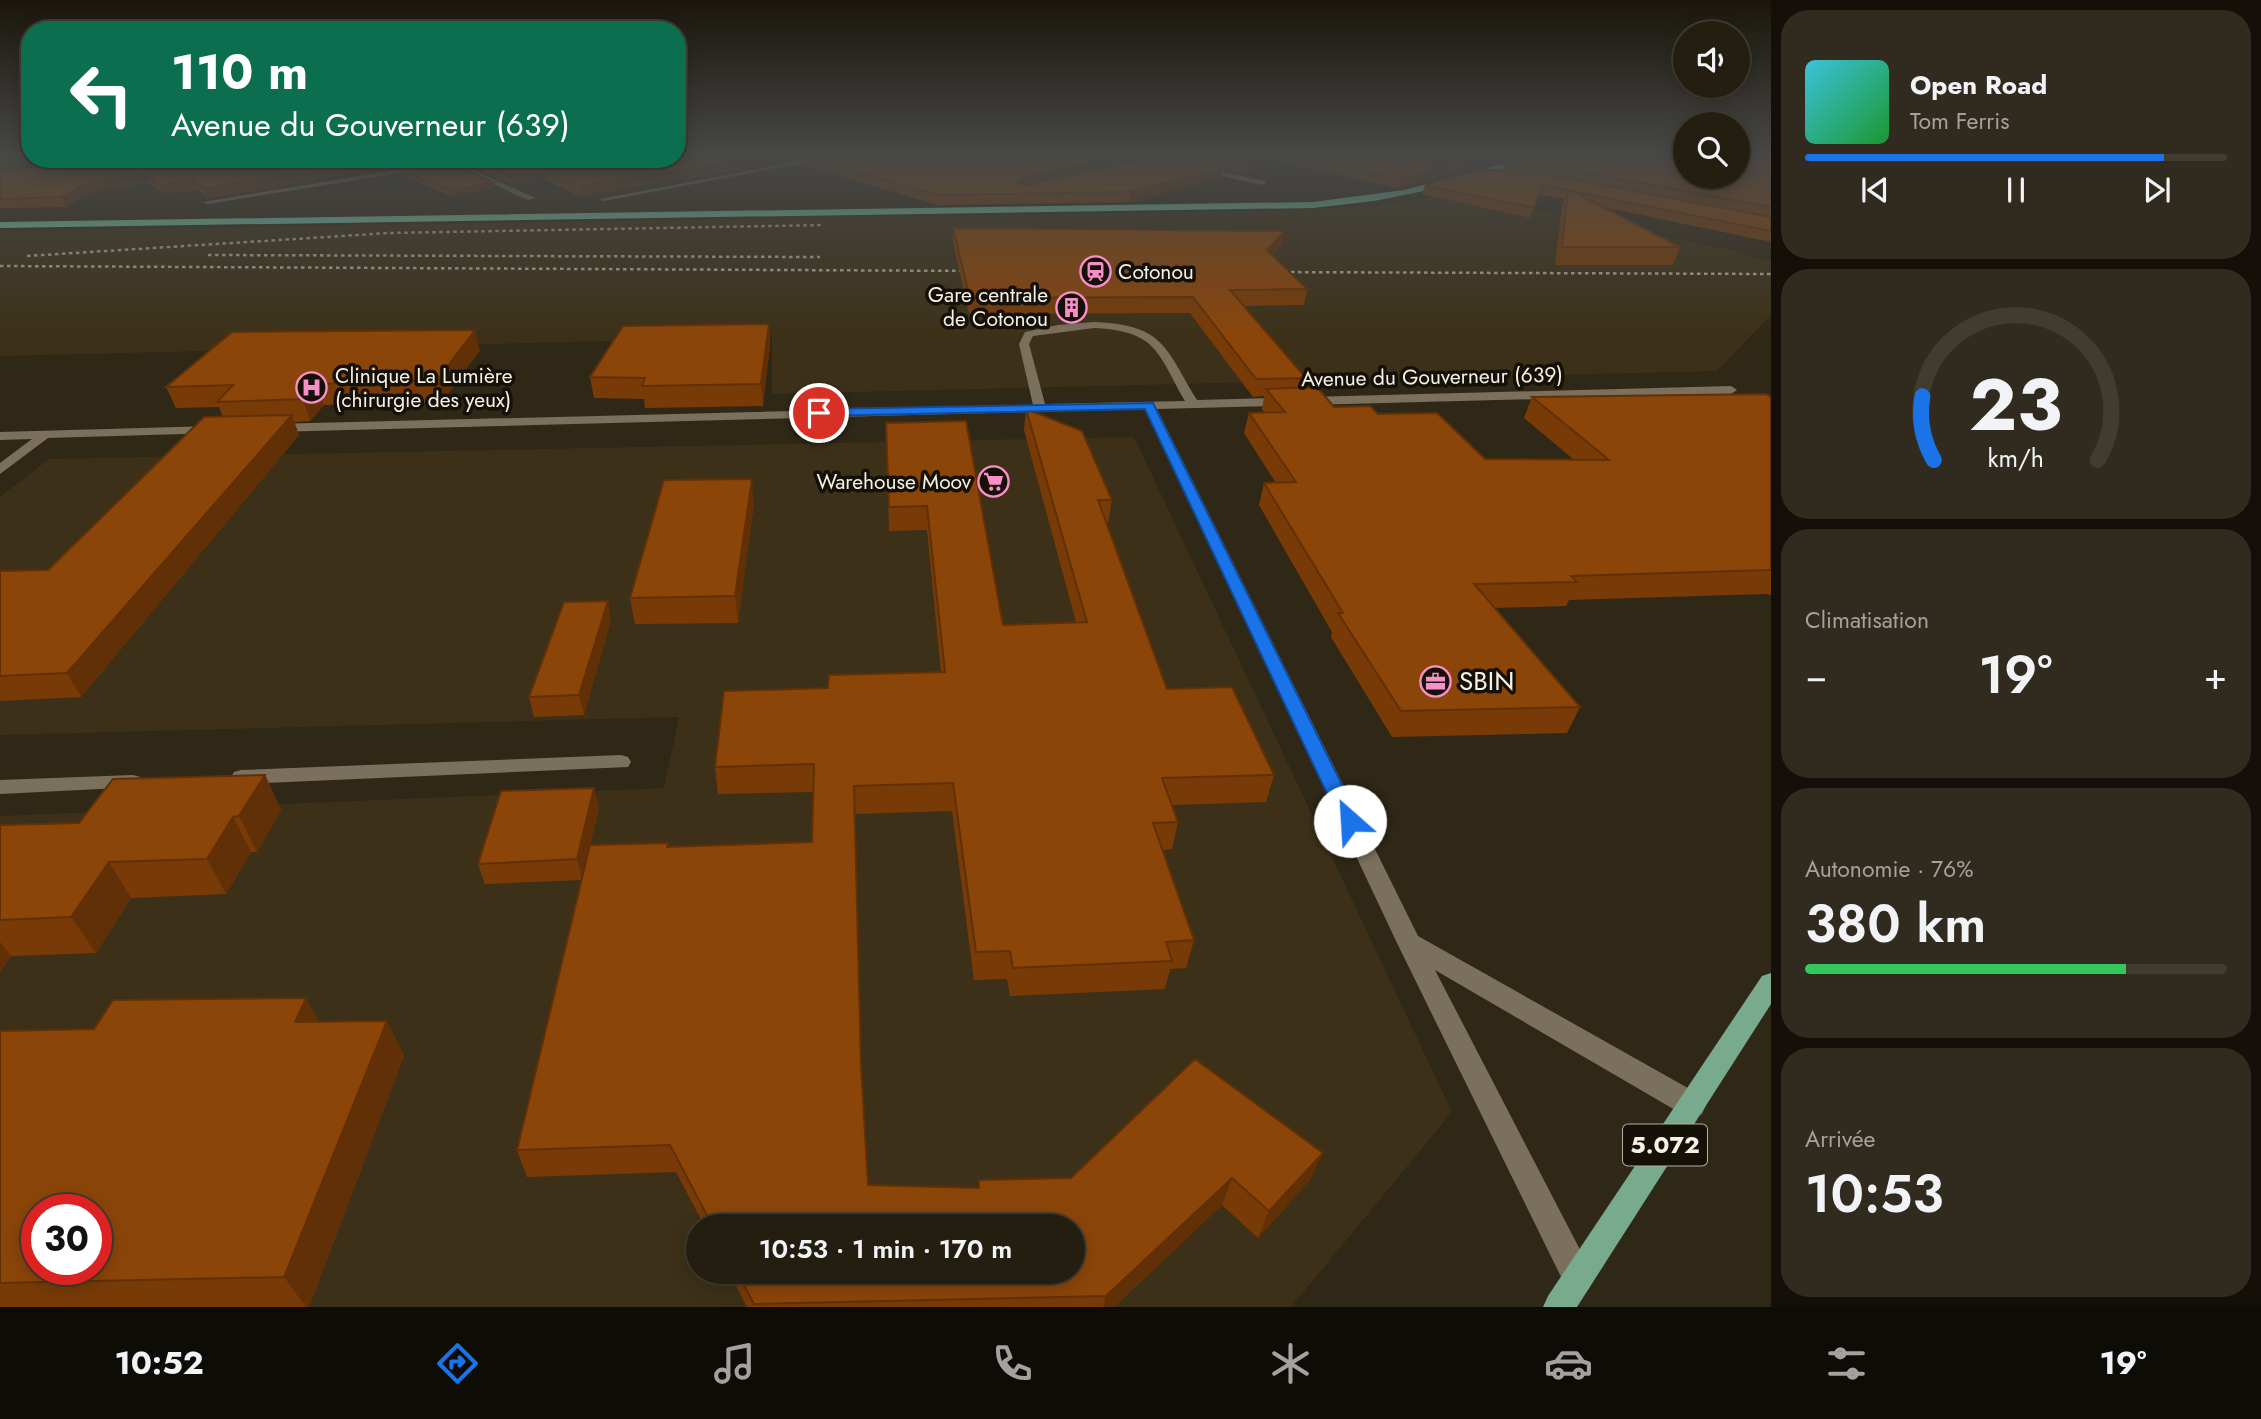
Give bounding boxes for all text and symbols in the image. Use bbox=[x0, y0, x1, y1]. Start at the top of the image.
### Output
map controls bbox=[1673, 21, 1750, 189]
button: sound bbox=[1673, 21, 1750, 98]
text: 110 m bbox=[171, 37, 308, 107]
icon: left bbox=[56, 49, 147, 140]
text: Open Road bbox=[1910, 66, 2047, 104]
text: Avenue du Gouverneur (639) bbox=[171, 102, 570, 148]
text: Tom Ferris bbox=[1910, 104, 2009, 138]
button: search bbox=[1673, 112, 1750, 189]
icon: previous bbox=[1856, 171, 1894, 209]
icon: pause bbox=[1997, 171, 2035, 209]
icon: next bbox=[2138, 171, 2176, 209]
station icon: Cotonou bbox=[1078, 255, 1112, 289]
place label: Cotonou bbox=[1118, 257, 1194, 287]
place label: Gare centrale de Cotonou bbox=[928, 280, 1048, 334]
building icon: Gare centrale de Cotonou bbox=[1054, 290, 1088, 324]
text: 23 bbox=[1970, 353, 2062, 458]
street label: Avenue du Gouverneur (639) bbox=[1301, 360, 1563, 394]
place label: Clinique La Lumière (chirurgie des yeux) bbox=[335, 361, 513, 415]
hospital icon: Clinique La Lumière (chirurgie des yeux) bbox=[295, 371, 329, 405]
pin bbox=[789, 383, 849, 443]
icon: arrive bbox=[800, 394, 838, 432]
text: km/h bbox=[1988, 440, 2044, 476]
supermarket icon: Warehouse Moov bbox=[977, 465, 1011, 499]
place label: Warehouse Moov bbox=[817, 467, 972, 497]
text: Climatisation bbox=[1805, 603, 1929, 637]
text: 19° bbox=[1979, 637, 2053, 713]
text: − bbox=[1805, 648, 1827, 703]
text: + bbox=[2204, 648, 2227, 703]
place label: SBIN bbox=[1459, 662, 1514, 700]
office icon: SBIN bbox=[1419, 664, 1453, 698]
position arrow bbox=[1313, 784, 1387, 858]
text: Autonomie · 76% bbox=[1805, 852, 1974, 886]
text: 380 km bbox=[1805, 886, 1986, 962]
text: Arrivée bbox=[1805, 1122, 1875, 1156]
road number: 5.072 bbox=[1623, 1125, 1707, 1166]
text: 10:53 bbox=[1805, 1156, 1944, 1232]
speed limit sign: 30 bbox=[21, 1194, 112, 1285]
text: 10:53 · 1 min · 170 m bbox=[759, 1230, 1012, 1268]
icon: directions bbox=[433, 1339, 482, 1388]
icon: music bbox=[710, 1339, 759, 1388]
icon: phone bbox=[988, 1339, 1037, 1388]
icon: climate bbox=[1266, 1339, 1315, 1388]
icon: car bbox=[1544, 1339, 1593, 1388]
icon: filters bbox=[1822, 1339, 1871, 1388]
text: 10:52 bbox=[114, 1340, 204, 1386]
text: 19° bbox=[2099, 1340, 2147, 1386]

